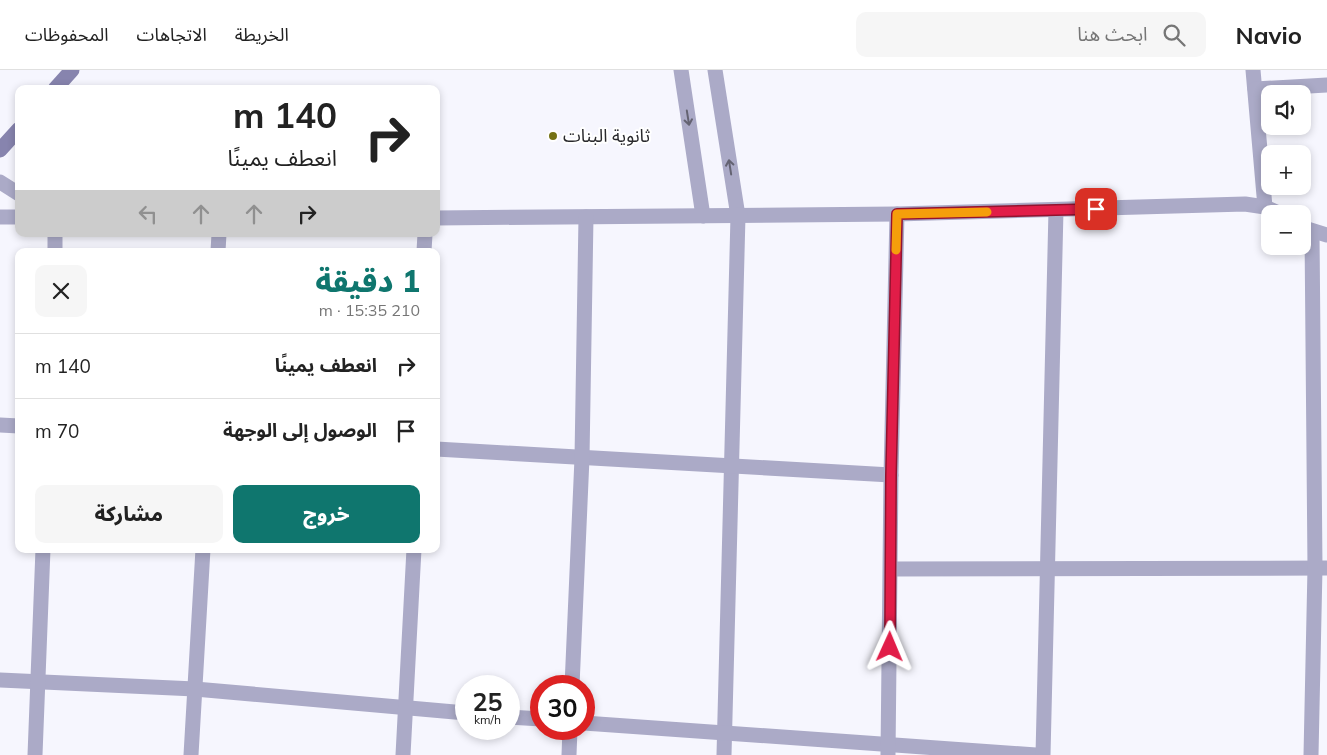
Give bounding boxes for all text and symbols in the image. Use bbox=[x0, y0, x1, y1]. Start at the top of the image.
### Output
search box bbox=[856, 12, 1206, 57]
text: Navio bbox=[1236, 20, 1302, 50]
icon: search bbox=[1160, 21, 1188, 49]
text: ابحث هنا bbox=[1077, 22, 1148, 46]
text: المحفوظات bbox=[25, 23, 109, 46]
text: الاتجاهات bbox=[137, 23, 207, 46]
text: الخريطة bbox=[235, 23, 289, 46]
map controls bbox=[1261, 85, 1311, 255]
button: sound bbox=[1261, 85, 1311, 135]
text: 140 m bbox=[233, 93, 337, 137]
icon: right bbox=[355, 105, 420, 170]
one-way arrow bbox=[683, 110, 693, 126]
place label: ثانوية البنات bbox=[563, 124, 650, 147]
marker: ثانوية البنات bbox=[547, 130, 559, 142]
text: انعطف يمينًا bbox=[227, 144, 337, 172]
button: + bbox=[1261, 145, 1311, 195]
one-way arrow bbox=[725, 160, 735, 176]
pin bbox=[1075, 188, 1117, 230]
icon: arrive bbox=[1082, 195, 1110, 223]
icon: left bbox=[134, 200, 162, 228]
icon: ahead bbox=[187, 200, 215, 228]
icon: ahead bbox=[240, 200, 268, 228]
icon: right bbox=[293, 200, 321, 228]
button: − bbox=[1261, 205, 1311, 255]
text: 1 دقيقة bbox=[315, 262, 420, 300]
button: close bbox=[35, 265, 87, 317]
text: 210 m · 15:35 bbox=[319, 300, 420, 320]
icon: right bbox=[392, 352, 420, 380]
text: انعطف يمينًا bbox=[275, 353, 377, 377]
text: 140 m bbox=[35, 354, 91, 378]
icon: arrive bbox=[392, 417, 420, 445]
text: الوصول إلى الوجهة bbox=[223, 418, 377, 442]
text: 70 m bbox=[35, 419, 79, 443]
button: مشاركة bbox=[35, 485, 223, 543]
button: خروج bbox=[233, 485, 420, 543]
position arrow bbox=[863, 620, 915, 672]
speed limit sign: 30 bbox=[530, 675, 595, 740]
text: 25 bbox=[472, 686, 503, 717]
text: km/h bbox=[474, 712, 501, 727]

